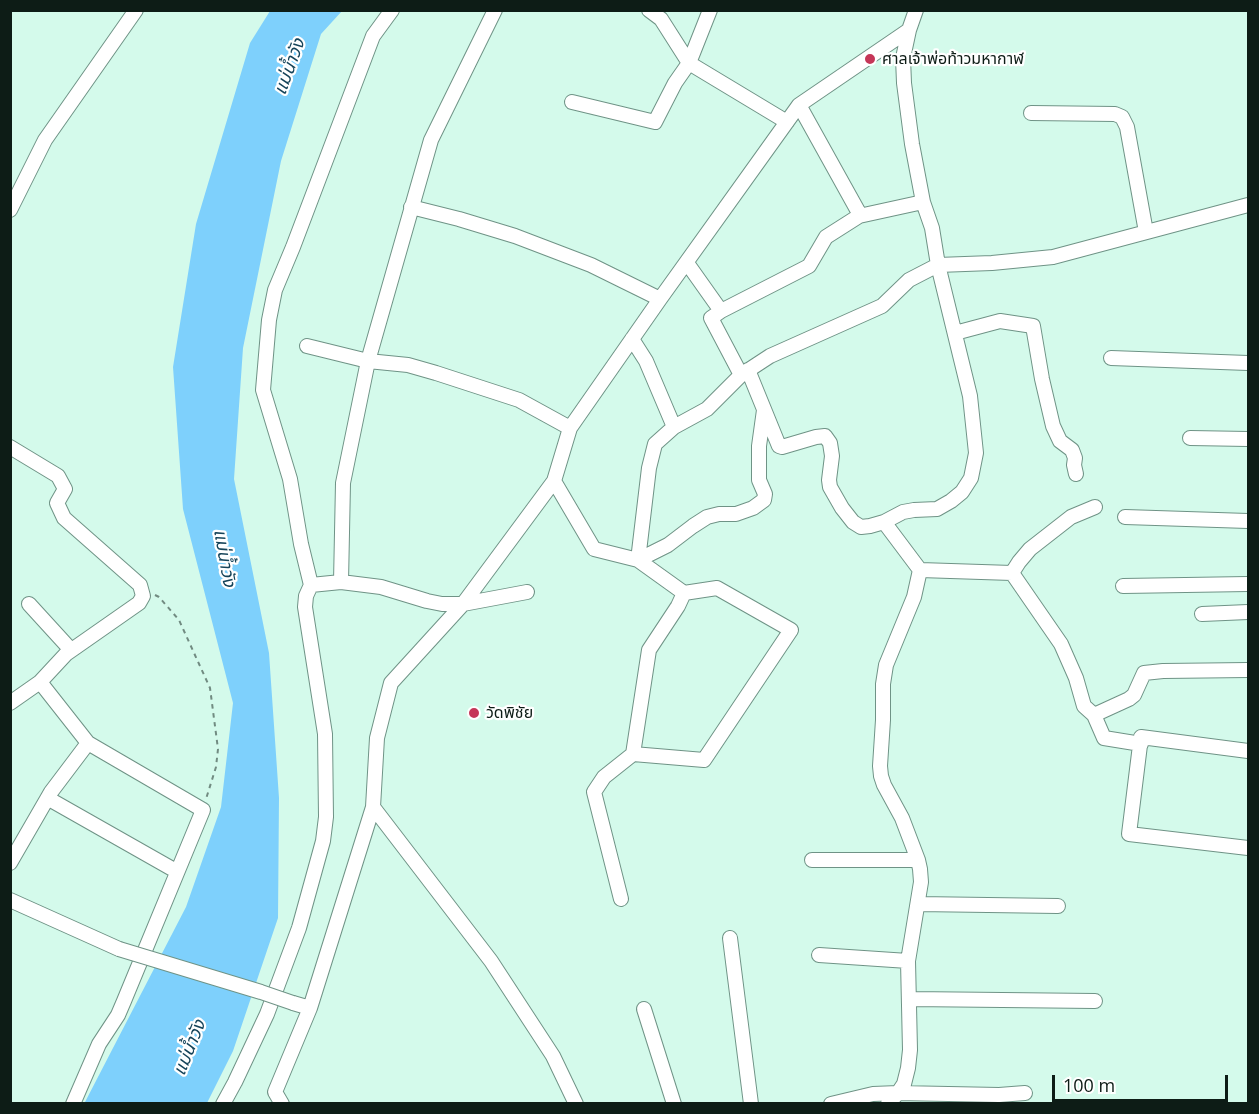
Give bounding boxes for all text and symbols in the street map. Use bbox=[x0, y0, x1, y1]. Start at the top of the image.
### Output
water label: แม่น้ำวัง bbox=[270, 36, 310, 98]
place label: ศาลเจ้าพ่อท้าวมหากาฬ bbox=[882, 49, 1024, 69]
marker: ศาลเจ้าพ่อท้าวมหากาฬ bbox=[863, 52, 877, 66]
water label: แม่น้ำวัง bbox=[208, 527, 240, 589]
place label: วัดพิชัย bbox=[486, 703, 533, 723]
marker: วัดพิชัย bbox=[467, 706, 481, 720]
water label: แม่น้ำวัง bbox=[169, 1017, 211, 1079]
scale bar bbox=[1055, 1063, 1230, 1101]
text: 100 m bbox=[1063, 1073, 1115, 1097]

